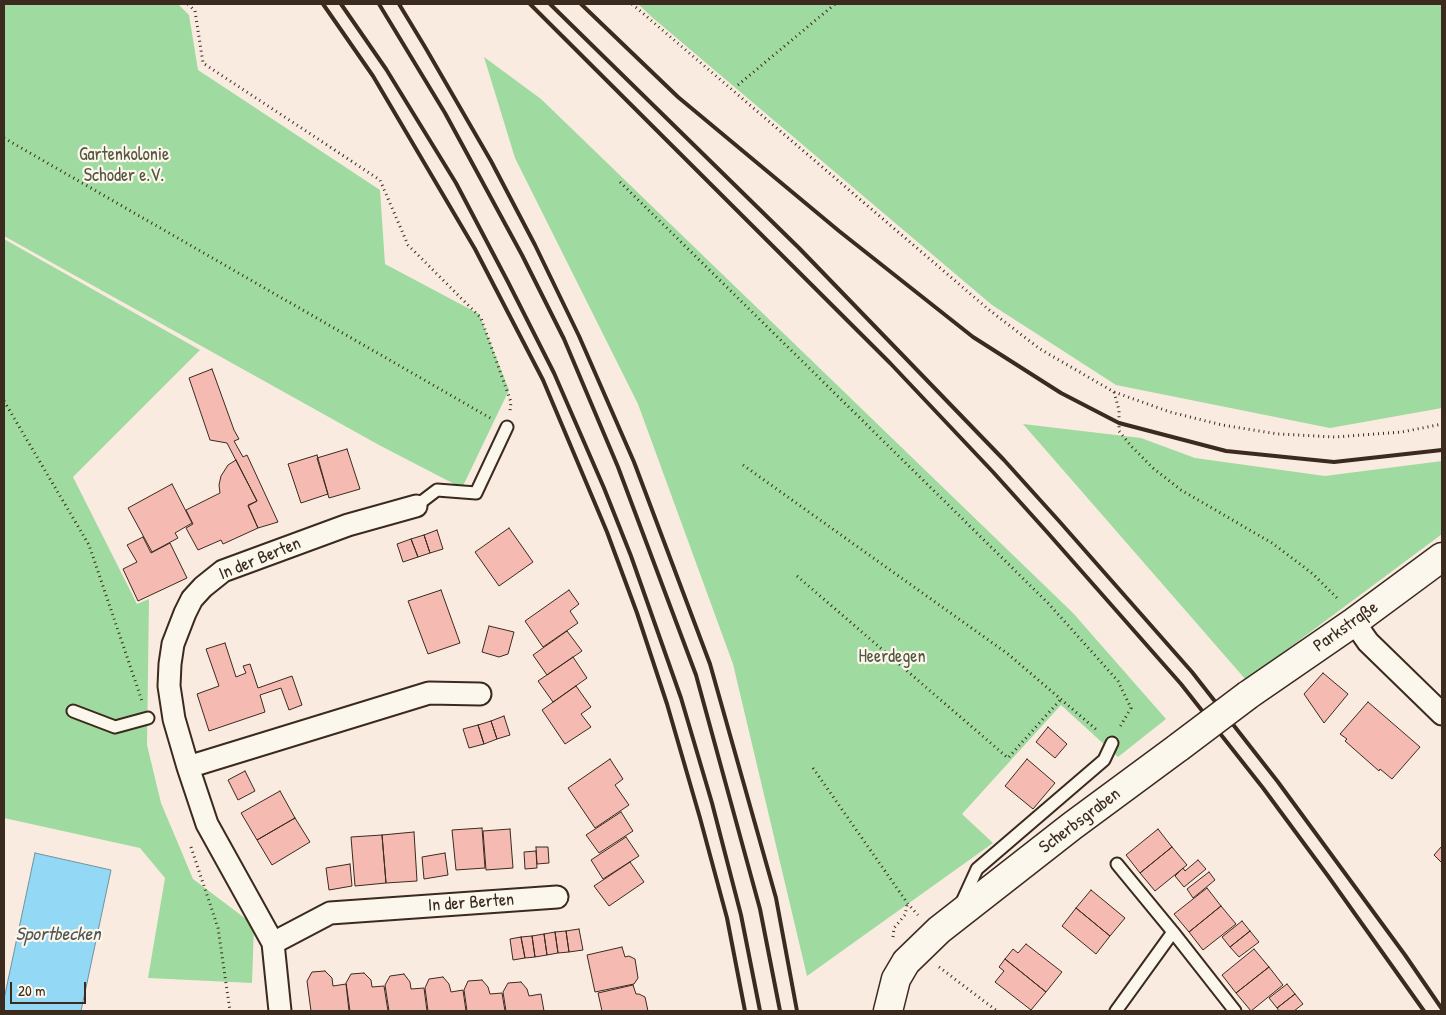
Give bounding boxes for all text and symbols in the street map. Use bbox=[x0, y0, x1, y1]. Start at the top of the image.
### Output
park label: Gartenkolonie Schoder e.V. bbox=[79, 144, 169, 186]
street label: In der Berten bbox=[216, 533, 304, 585]
street label: Parkstraße bbox=[1310, 597, 1382, 657]
park label: Heerdegen bbox=[858, 646, 926, 668]
street label: Scherbsgraben bbox=[1035, 784, 1125, 858]
street label: In der Berten bbox=[427, 889, 515, 917]
water label: Sportbecken bbox=[15, 924, 101, 946]
scale bar bbox=[12, 972, 89, 1004]
text: 20 m bbox=[18, 980, 45, 1001]

